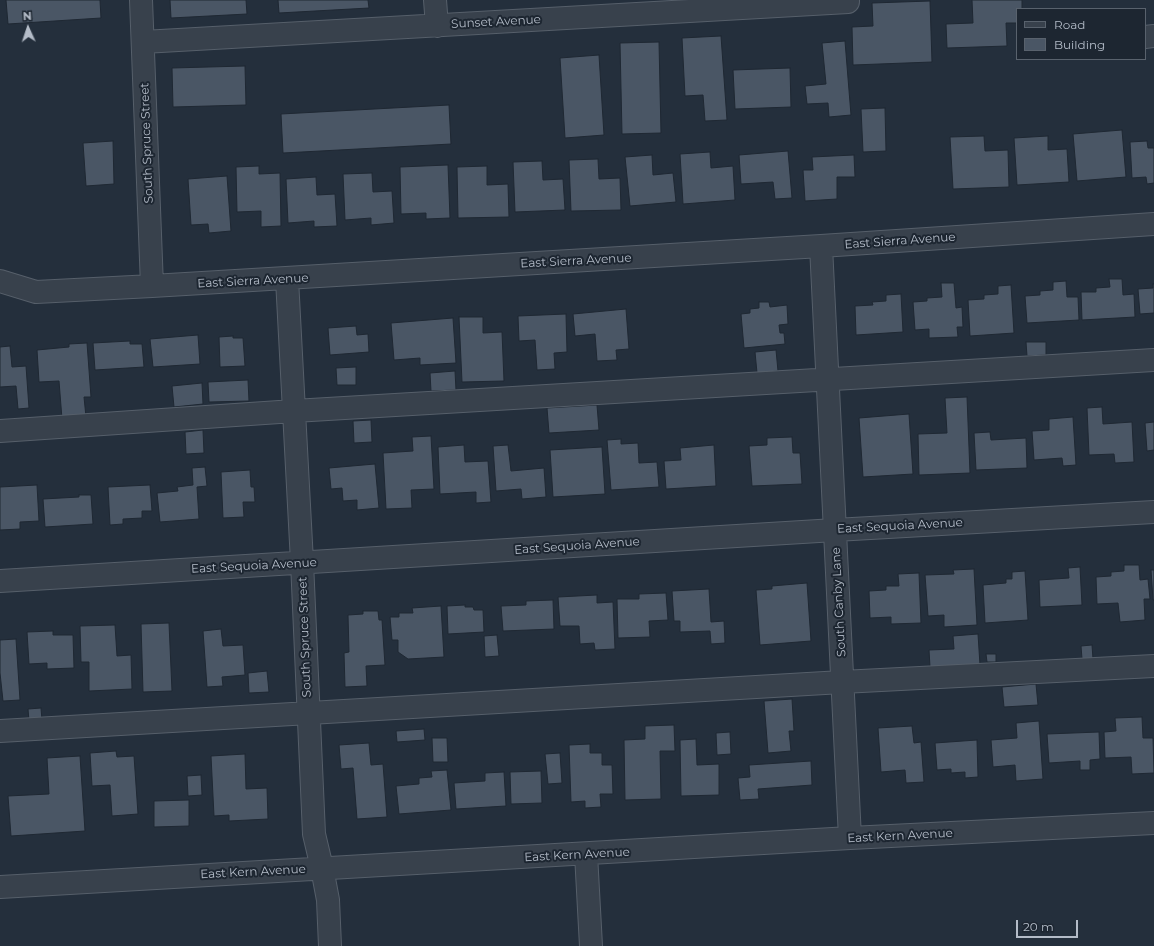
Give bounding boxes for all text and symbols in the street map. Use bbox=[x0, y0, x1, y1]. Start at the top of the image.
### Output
north arrow bbox=[8, 8, 48, 48]
legend bbox=[1016, 8, 1146, 60]
text: N bbox=[23, 9, 32, 23]
street label: Sunset Avenue bbox=[451, 12, 541, 32]
text: Road bbox=[1054, 17, 1085, 32]
text: Building bbox=[1054, 37, 1105, 52]
street label: South Spruce Street bbox=[138, 82, 156, 204]
street label: East Sierra Avenue bbox=[844, 230, 956, 252]
street label: East Sierra Avenue bbox=[520, 251, 632, 271]
street label: East Sierra Avenue bbox=[197, 271, 309, 291]
street label: East Sequoia Avenue bbox=[837, 516, 963, 536]
street label: East Sequoia Avenue bbox=[514, 534, 640, 558]
street label: South Canby Lane bbox=[829, 547, 849, 657]
street label: East Sequoia Avenue bbox=[191, 556, 317, 576]
street label: South Spruce Street bbox=[296, 576, 314, 698]
street label: East Kern Avenue bbox=[847, 826, 953, 846]
street label: East Kern Avenue bbox=[524, 845, 630, 865]
street label: East Kern Avenue bbox=[200, 862, 306, 882]
scale bar bbox=[1018, 912, 1080, 938]
text: 20 m bbox=[1023, 919, 1054, 934]

